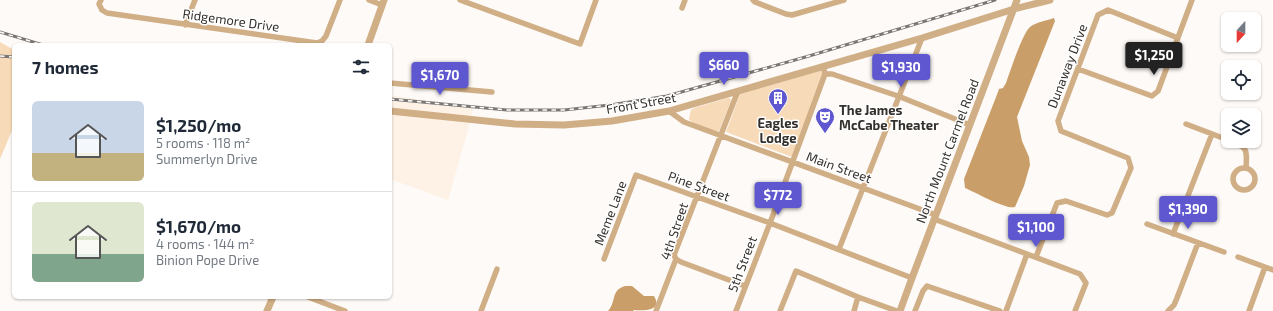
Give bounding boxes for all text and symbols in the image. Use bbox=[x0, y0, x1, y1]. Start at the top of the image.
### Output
street label: Ridgemore Drive bbox=[182, 5, 280, 35]
north arrow bbox=[1221, 12, 1261, 52]
map controls bbox=[1221, 12, 1261, 148]
street label: Dunaway Drive bbox=[1044, 22, 1090, 110]
pin: $1,250 bbox=[1121, 42, 1187, 76]
text: $1,250 bbox=[1134, 47, 1174, 63]
pin: $660 bbox=[700, 52, 748, 86]
pin: $1,930 bbox=[868, 54, 934, 88]
icon: filters bbox=[350, 56, 372, 78]
text: 7 homes bbox=[32, 57, 99, 77]
text: $660 bbox=[708, 57, 740, 73]
text: $1,930 bbox=[881, 59, 921, 75]
button: locate bbox=[1221, 60, 1261, 100]
pin: $1,670 bbox=[407, 62, 473, 96]
text: $1,670 bbox=[420, 67, 460, 83]
street label: North Mount Carmel Road bbox=[912, 77, 982, 225]
building icon: Eagles Lodge bbox=[767, 87, 789, 115]
street label: Front Street bbox=[605, 89, 677, 117]
place label: The James McCabe Theater bbox=[839, 102, 939, 133]
theatre icon: The James McCabe Theater bbox=[814, 106, 836, 134]
button: layers bbox=[1221, 108, 1261, 148]
text: $1,250/mo bbox=[156, 115, 241, 135]
place label: Eagles Lodge bbox=[758, 115, 799, 146]
icon: home bbox=[64, 117, 112, 165]
text: 5 rooms · 118 m² bbox=[156, 135, 250, 151]
street label: Main Street bbox=[804, 148, 874, 186]
text: Summerlyn Drive bbox=[156, 151, 257, 167]
street label: Pine Street bbox=[666, 167, 732, 205]
street label: Meme Lane bbox=[590, 178, 630, 248]
pin: $772 bbox=[754, 182, 802, 216]
text: $772 bbox=[764, 187, 792, 203]
pin: $1,390 bbox=[1155, 196, 1221, 230]
street label: 4th Street bbox=[657, 200, 691, 262]
text: $1,390 bbox=[1168, 201, 1208, 217]
pin: $1,100 bbox=[1003, 214, 1069, 248]
text: $1,670/mo bbox=[156, 216, 241, 236]
icon: home bbox=[64, 218, 112, 266]
text: $1,100 bbox=[1017, 219, 1055, 235]
street label: 5th Street bbox=[724, 234, 760, 294]
text: 4 rooms · 144 m² bbox=[156, 236, 254, 252]
text: Binion Pope Drive bbox=[156, 252, 259, 268]

